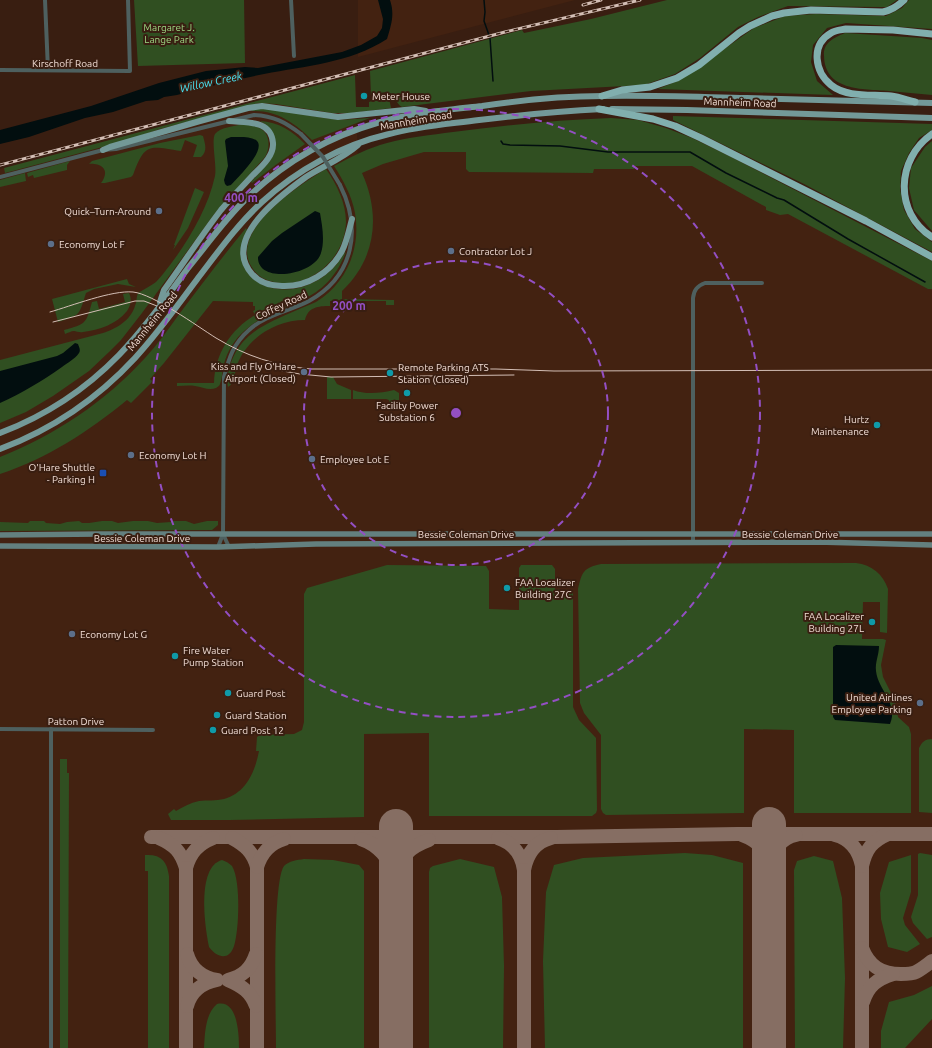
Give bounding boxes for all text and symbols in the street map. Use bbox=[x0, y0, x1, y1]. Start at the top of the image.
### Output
park label: Margaret J. Lange Park bbox=[143, 22, 195, 45]
street label: Kirschoff Road bbox=[32, 58, 98, 69]
water label: Willow Creek bbox=[179, 69, 244, 94]
marker: Meter House bbox=[359, 91, 369, 101]
place label: Meter House bbox=[372, 91, 430, 102]
street label: Mannheim Road bbox=[703, 96, 777, 109]
street label: Mannheim Road bbox=[379, 109, 453, 132]
text: 400 m bbox=[224, 191, 258, 204]
place label: Quick–Turn-Around bbox=[64, 206, 151, 217]
marker: Quick–Turn-Around bbox=[154, 206, 164, 216]
marker: Economy Lot F bbox=[46, 239, 56, 249]
place label: Economy Lot F bbox=[59, 239, 125, 250]
marker: Contractor Lot J bbox=[446, 246, 456, 256]
place label: Contractor Lot J bbox=[459, 246, 532, 257]
street label: Mannheim Road bbox=[125, 289, 180, 353]
street label: Coffey Road bbox=[254, 289, 309, 322]
text: 200 m bbox=[332, 299, 366, 312]
place label: Kiss and Fly O'Hare Airport (Closed) bbox=[211, 361, 296, 384]
place label: Remote Parking ATS Station (Closed) bbox=[398, 362, 489, 385]
marker: Kiss and Fly O'Hare Airport (Closed) bbox=[299, 367, 309, 377]
marker: Remote Parking ATS Station (Closed) bbox=[385, 368, 395, 378]
marker: Facility Power Substation 6 bbox=[402, 388, 412, 398]
place label: Facility Power Substation 6 bbox=[376, 400, 438, 423]
centre of rings bbox=[449, 406, 463, 420]
place label: Hurtz Maintenance bbox=[811, 414, 869, 437]
marker: Hurtz Maintenance bbox=[872, 420, 882, 430]
marker: Economy Lot H bbox=[126, 450, 136, 460]
place label: Economy Lot H bbox=[139, 450, 207, 461]
marker: Employee Lot E bbox=[307, 454, 317, 464]
place label: Employee Lot E bbox=[320, 454, 390, 465]
place label: O'Hare Shuttle - Parking H bbox=[29, 462, 95, 485]
marker: O'Hare Shuttle - Parking H bbox=[98, 468, 108, 478]
street label: Bessie Coleman Drive bbox=[418, 529, 514, 540]
street label: Bessie Coleman Drive bbox=[742, 529, 838, 540]
street label: Bessie Coleman Drive bbox=[94, 533, 190, 544]
place label: FAA Localizer Building 27C bbox=[515, 577, 575, 600]
marker: FAA Localizer Building 27C bbox=[502, 583, 512, 593]
place label: FAA Localizer Building 27L bbox=[804, 611, 864, 634]
marker: FAA Localizer Building 27L bbox=[867, 617, 877, 627]
marker: Economy Lot G bbox=[67, 629, 77, 639]
place label: Economy Lot G bbox=[80, 629, 147, 640]
place label: Fire Water Pump Station bbox=[183, 645, 244, 668]
marker: Fire Water Pump Station bbox=[170, 651, 180, 661]
marker: Guard Post bbox=[223, 688, 233, 698]
place label: Guard Post bbox=[236, 688, 285, 699]
place label: United Airlines Employee Parking bbox=[832, 692, 912, 715]
marker: United Airlines Employee Parking bbox=[915, 698, 925, 708]
marker: Guard Station bbox=[212, 710, 222, 720]
place label: Guard Station bbox=[225, 710, 287, 721]
street label: Patton Drive bbox=[48, 716, 104, 727]
marker: Guard Post 12 bbox=[208, 725, 218, 735]
place label: Guard Post 12 bbox=[221, 725, 284, 736]

